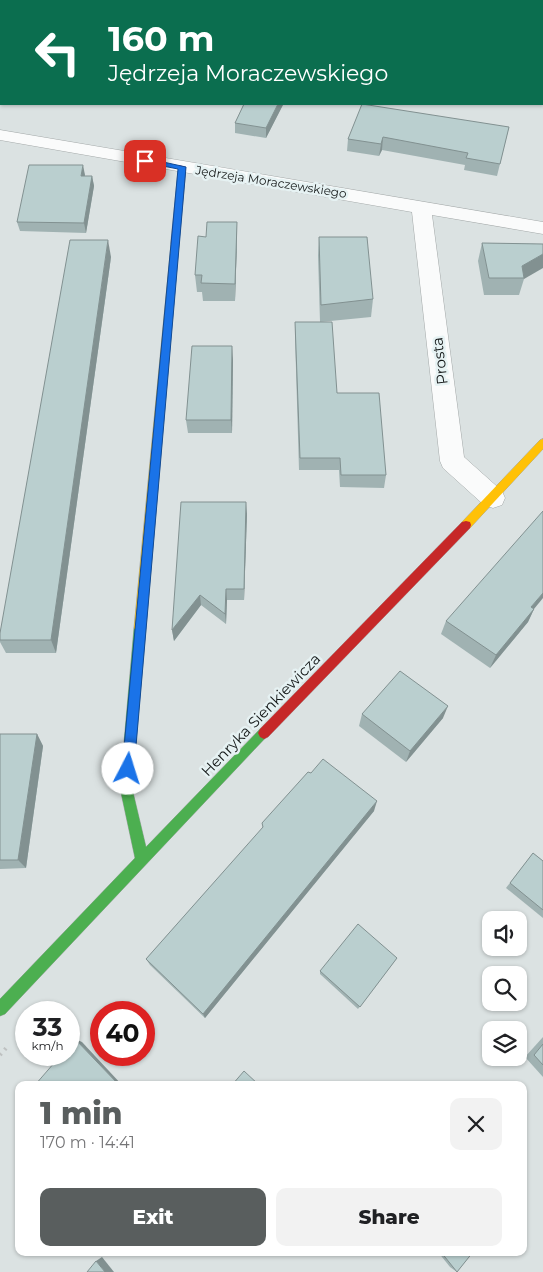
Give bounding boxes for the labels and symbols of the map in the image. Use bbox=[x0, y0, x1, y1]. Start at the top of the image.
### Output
pin bbox=[124, 140, 166, 182]
street label: Jędrzeja Moraczewskiego bbox=[193, 162, 348, 201]
street label: Prosta bbox=[427, 336, 452, 386]
street label: Henryka Sienkiewicza bbox=[197, 649, 324, 780]
position arrow bbox=[101, 742, 153, 794]
speed limit sign: 40 bbox=[90, 1001, 155, 1066]

